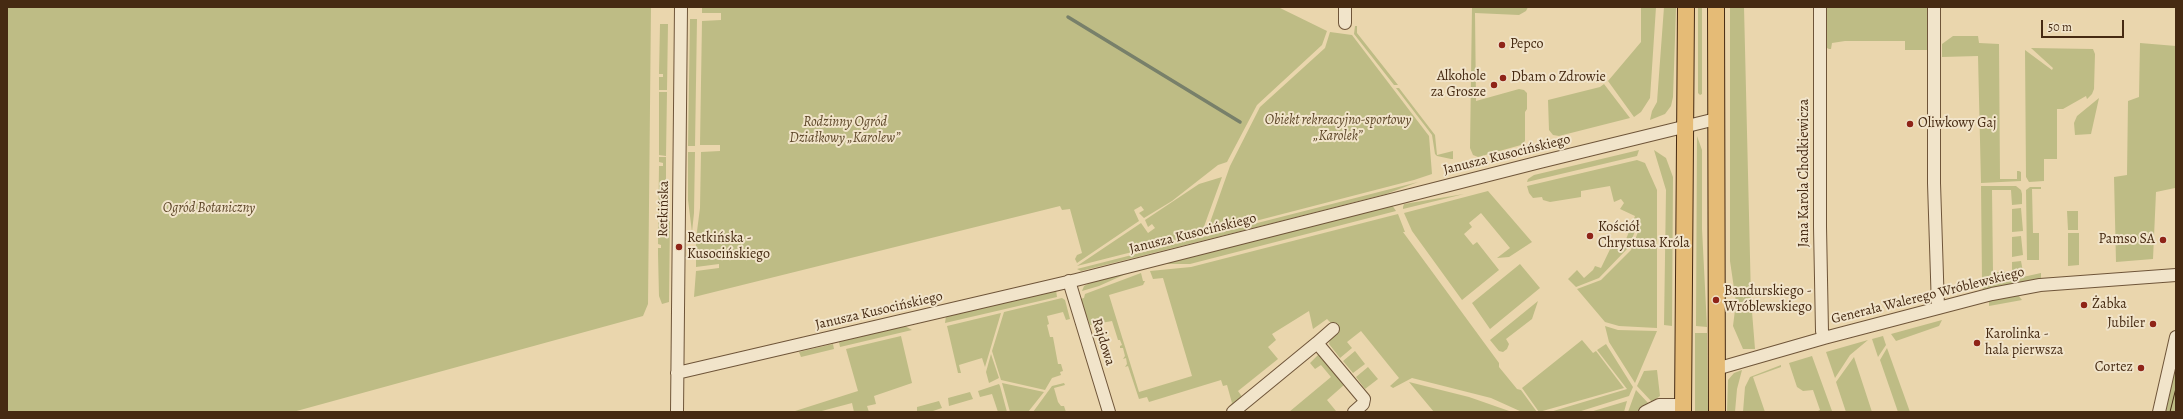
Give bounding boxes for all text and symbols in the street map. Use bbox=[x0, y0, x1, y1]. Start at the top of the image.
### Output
scale bar bbox=[2043, 12, 2126, 38]
text: 50 m bbox=[2048, 19, 2072, 35]
place label: Pepco bbox=[1510, 37, 1543, 53]
marker: Pepco bbox=[1497, 40, 1507, 50]
place label: Alkohole za Grosze bbox=[1431, 69, 1486, 102]
place label: Dbam o Zdrowie bbox=[1511, 70, 1606, 86]
marker: Dbam o Zdrowie bbox=[1498, 73, 1508, 83]
marker: Alkohole za Grosze bbox=[1489, 80, 1499, 90]
street label: Jana Karola Chodkiewicza bbox=[1797, 99, 1813, 247]
park label: Obiekt rekreacyjno-sportowy „Karolek” bbox=[1265, 113, 1411, 146]
park label: Rodzinny Ogród Działkowy „Karolew” bbox=[789, 115, 901, 148]
place label: Oliwkowy Gaj bbox=[1918, 116, 1996, 132]
marker: Oliwkowy Gaj bbox=[1905, 119, 1915, 129]
street label: Janusza Kusocińskiego bbox=[1442, 131, 1572, 179]
street label: Retkińska bbox=[655, 181, 673, 237]
park label: Ogród Botaniczny bbox=[163, 201, 255, 217]
street label: Janusza Kusocińskiego bbox=[1128, 210, 1258, 258]
place label: Kościół Chrystusa Króla bbox=[1598, 220, 1690, 252]
place label: Retkińska - Kusocińskiego bbox=[687, 231, 770, 264]
marker: Kościół Chrystusa Króla bbox=[1585, 231, 1595, 241]
place label: Pamso SA bbox=[2098, 232, 2155, 248]
marker: Pamso SA bbox=[2158, 235, 2168, 245]
marker: Retkińska - Kusocińskiego bbox=[674, 242, 684, 252]
street label: Generała Walerego Wróblewskiego bbox=[1830, 264, 2026, 328]
place label: Bandurskiego - Wróblewskiego bbox=[1724, 284, 1812, 316]
street label: Janusza Kusocińskiego bbox=[814, 288, 944, 334]
marker: Bandurskiego - Wróblewskiego bbox=[1711, 295, 1721, 305]
place label: Żabka bbox=[2092, 297, 2127, 313]
marker: Żabka bbox=[2079, 300, 2089, 310]
street label: Rajdowa bbox=[1088, 316, 1118, 368]
place label: Jubiler bbox=[2107, 316, 2145, 332]
marker: Jubiler bbox=[2148, 319, 2158, 329]
place label: Karolinka - hala pierwsza bbox=[1985, 327, 2063, 360]
marker: Karolinka - hala pierwsza bbox=[1972, 338, 1982, 348]
place label: Cortez bbox=[2095, 360, 2133, 376]
marker: Cortez bbox=[2136, 363, 2146, 373]

